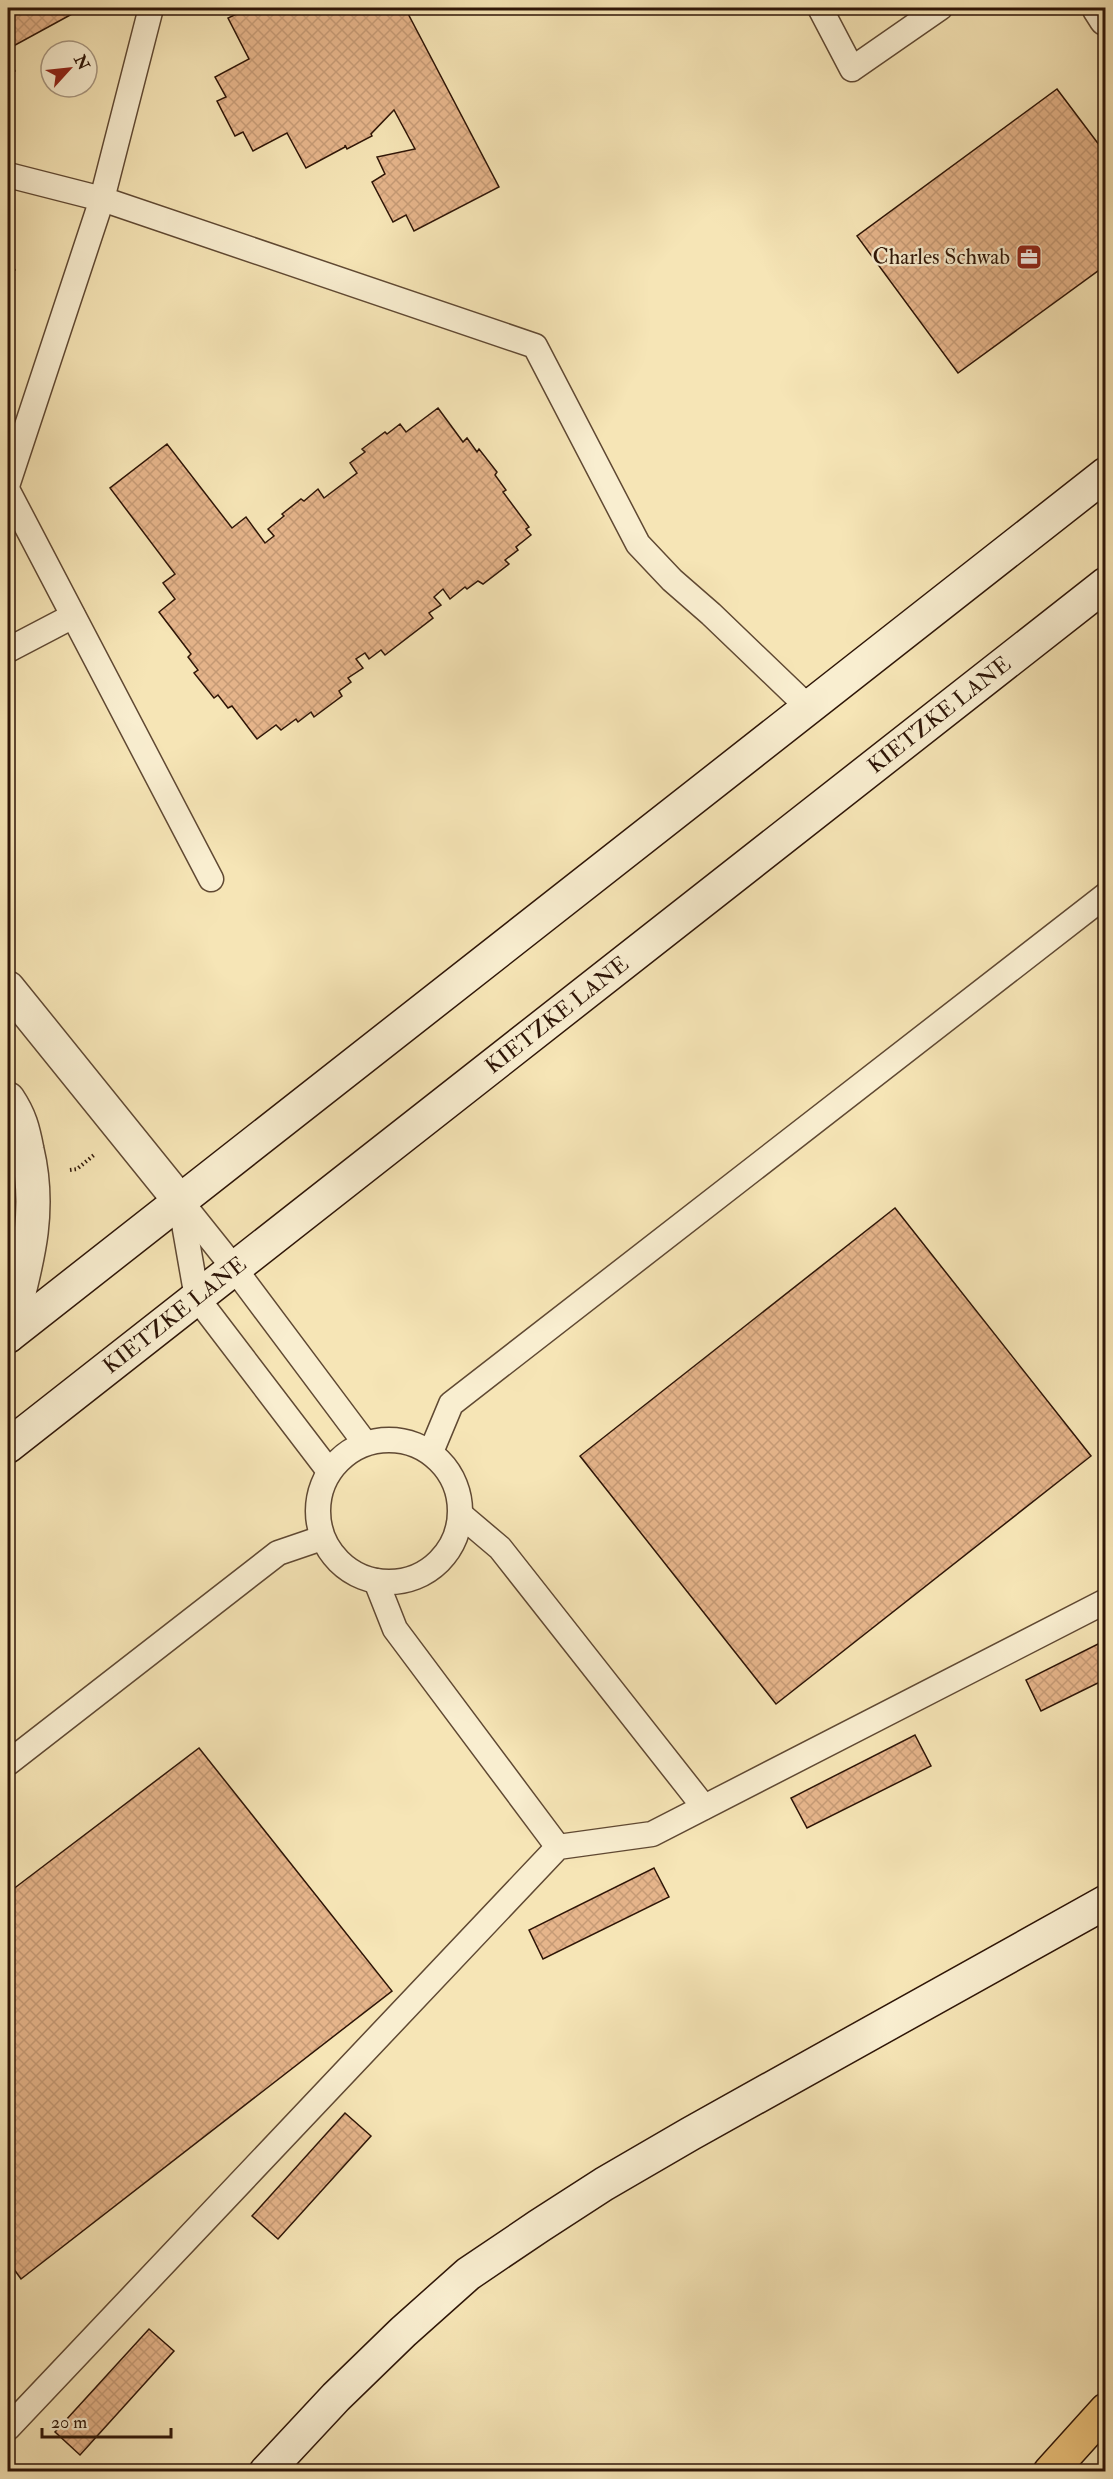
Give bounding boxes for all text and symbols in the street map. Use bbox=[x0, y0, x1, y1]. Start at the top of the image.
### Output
north arrow bbox=[39, 39, 99, 99]
text: N bbox=[69, 51, 94, 74]
office icon: Charles Schwab bbox=[1014, 242, 1044, 272]
place label: Charles Schwab bbox=[873, 243, 1010, 271]
street label: KIETZKE LANE bbox=[862, 650, 1017, 780]
street label: KIETZKE LANE bbox=[480, 950, 635, 1080]
street label: KIETZKE LANE bbox=[97, 1250, 252, 1380]
scale bar bbox=[42, 2401, 171, 2439]
text: 20 m bbox=[51, 2411, 87, 2434]

